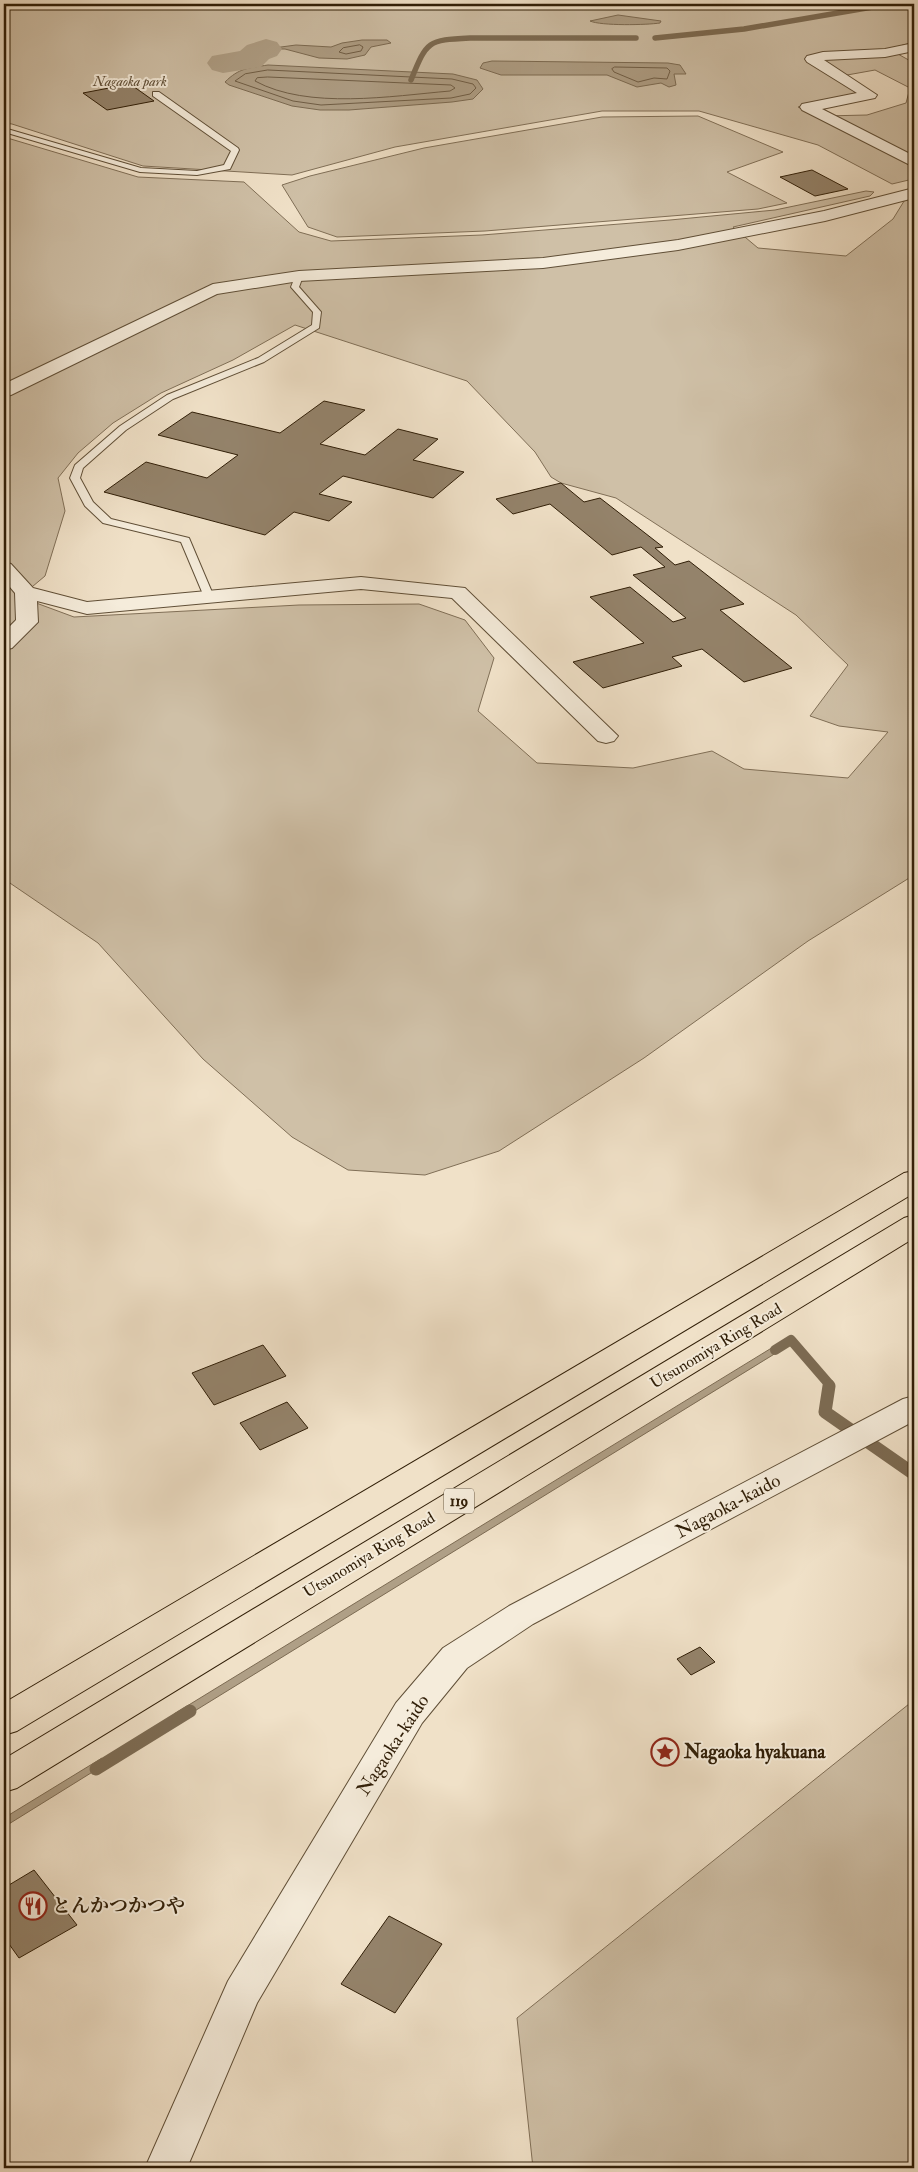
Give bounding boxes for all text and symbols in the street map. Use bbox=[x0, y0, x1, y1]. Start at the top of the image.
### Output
park label: Nagaoka park bbox=[92, 73, 167, 90]
street label: Utsunomiya Ring Road bbox=[647, 1299, 786, 1393]
street label: Nagaoka-kaido bbox=[671, 1468, 785, 1544]
road number: 119 bbox=[444, 1488, 474, 1514]
street label: Utsunomiya Ring Road bbox=[300, 1508, 439, 1602]
street label: Nagaoka-kaido bbox=[351, 1690, 435, 1800]
place icon: Nagaoka hyakuana bbox=[650, 1737, 680, 1767]
place label: Nagaoka hyakuana bbox=[683, 1740, 827, 1765]
restaurant icon: とんかつかつや bbox=[18, 1891, 48, 1921]
place label: とんかつかつや bbox=[52, 1894, 185, 1918]

